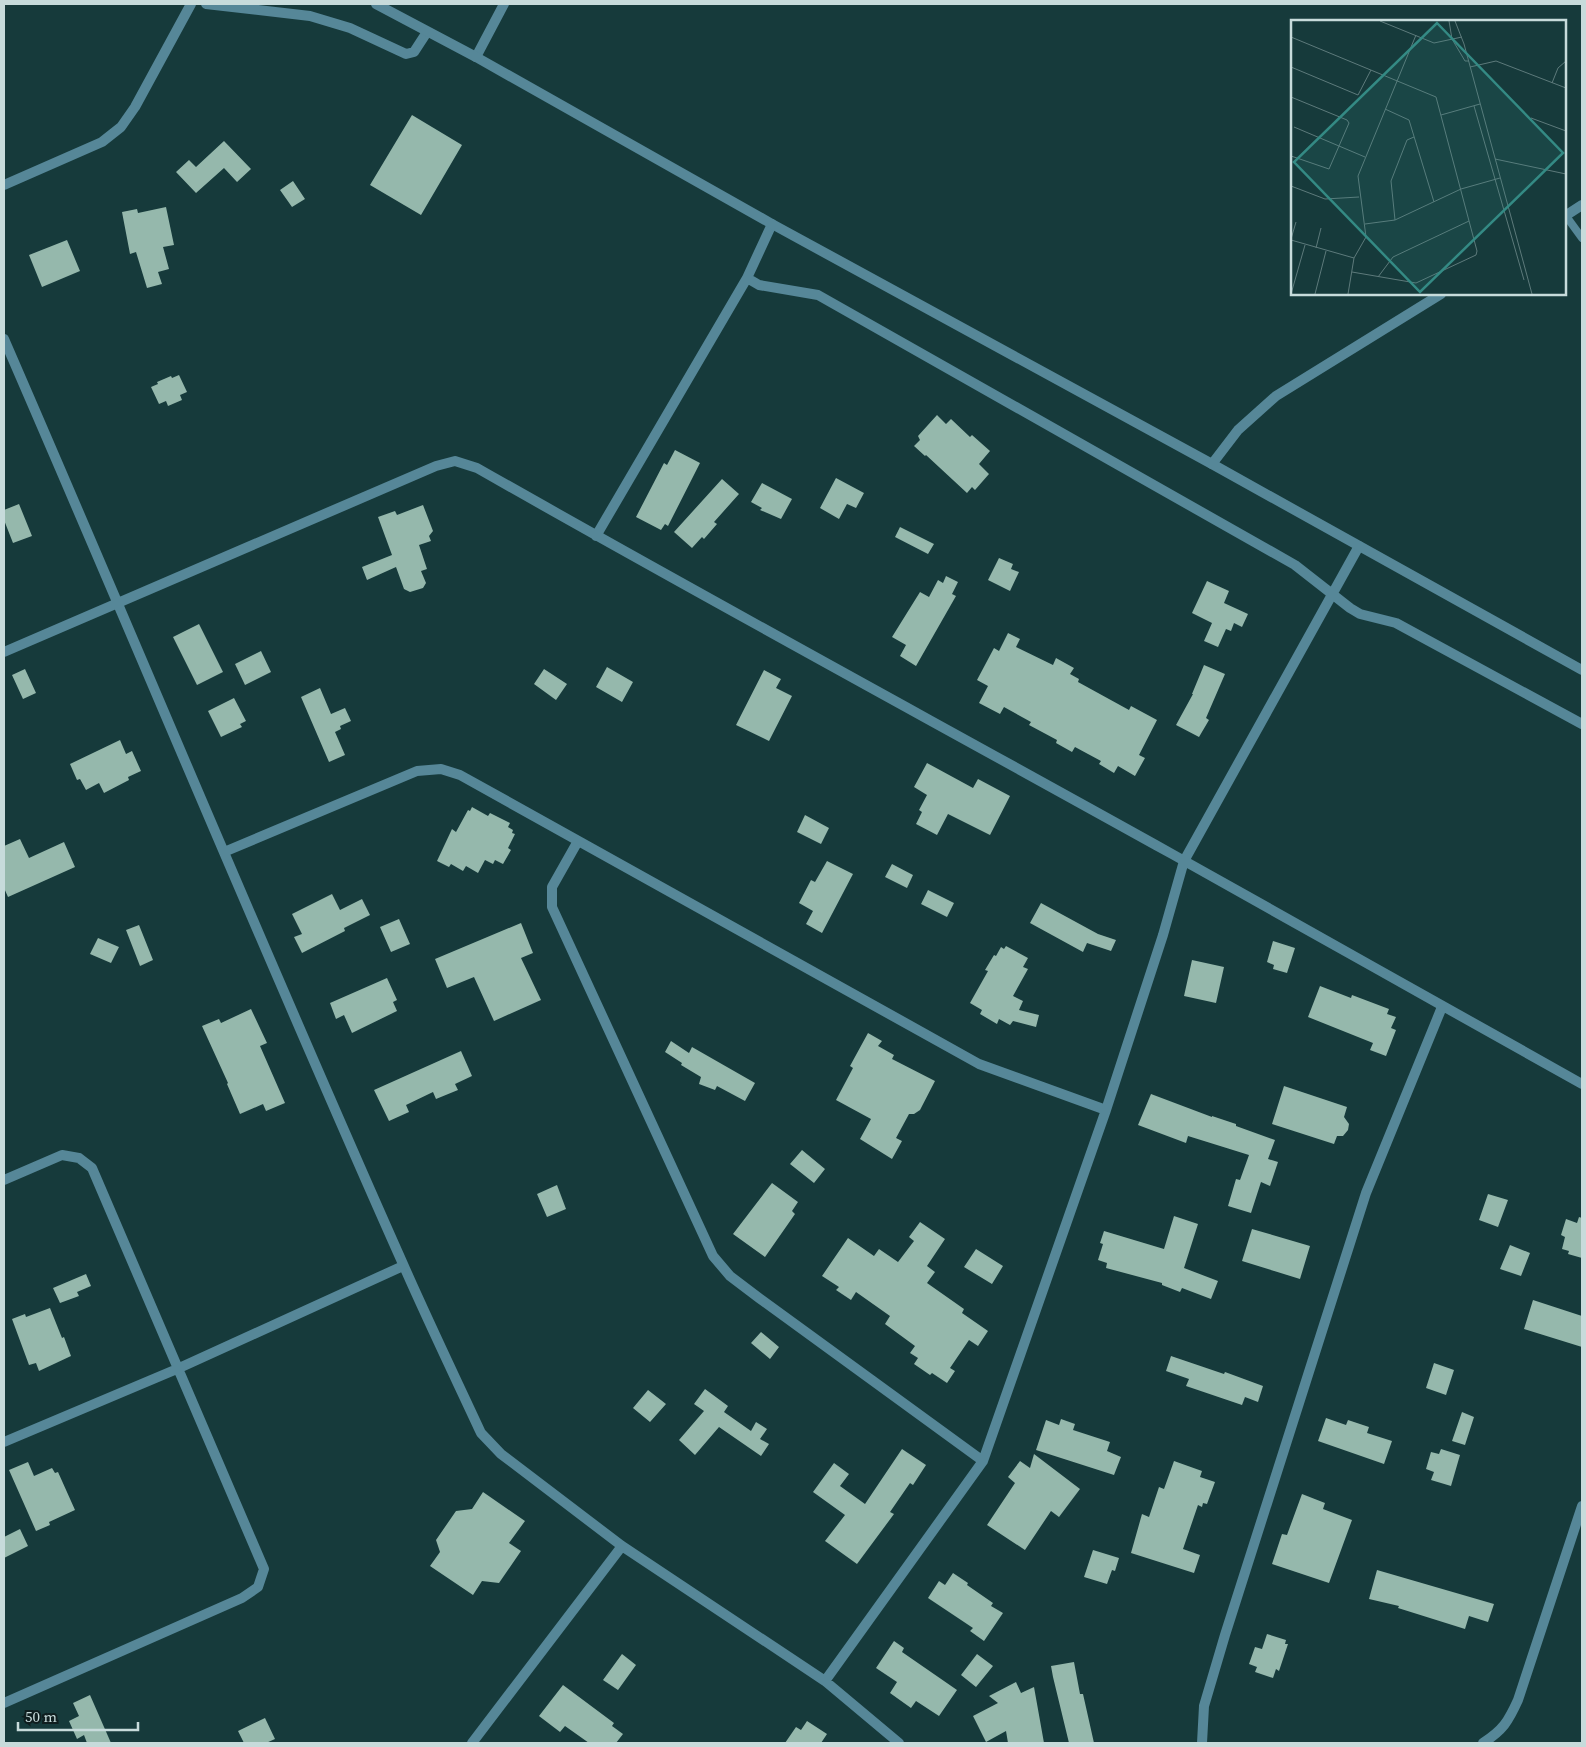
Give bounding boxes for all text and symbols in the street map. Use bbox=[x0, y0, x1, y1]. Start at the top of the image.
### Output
inset map bbox=[1291, 20, 1566, 295]
scale bar bbox=[18, 1700, 138, 1732]
text: 50 m bbox=[25, 1706, 57, 1727]

